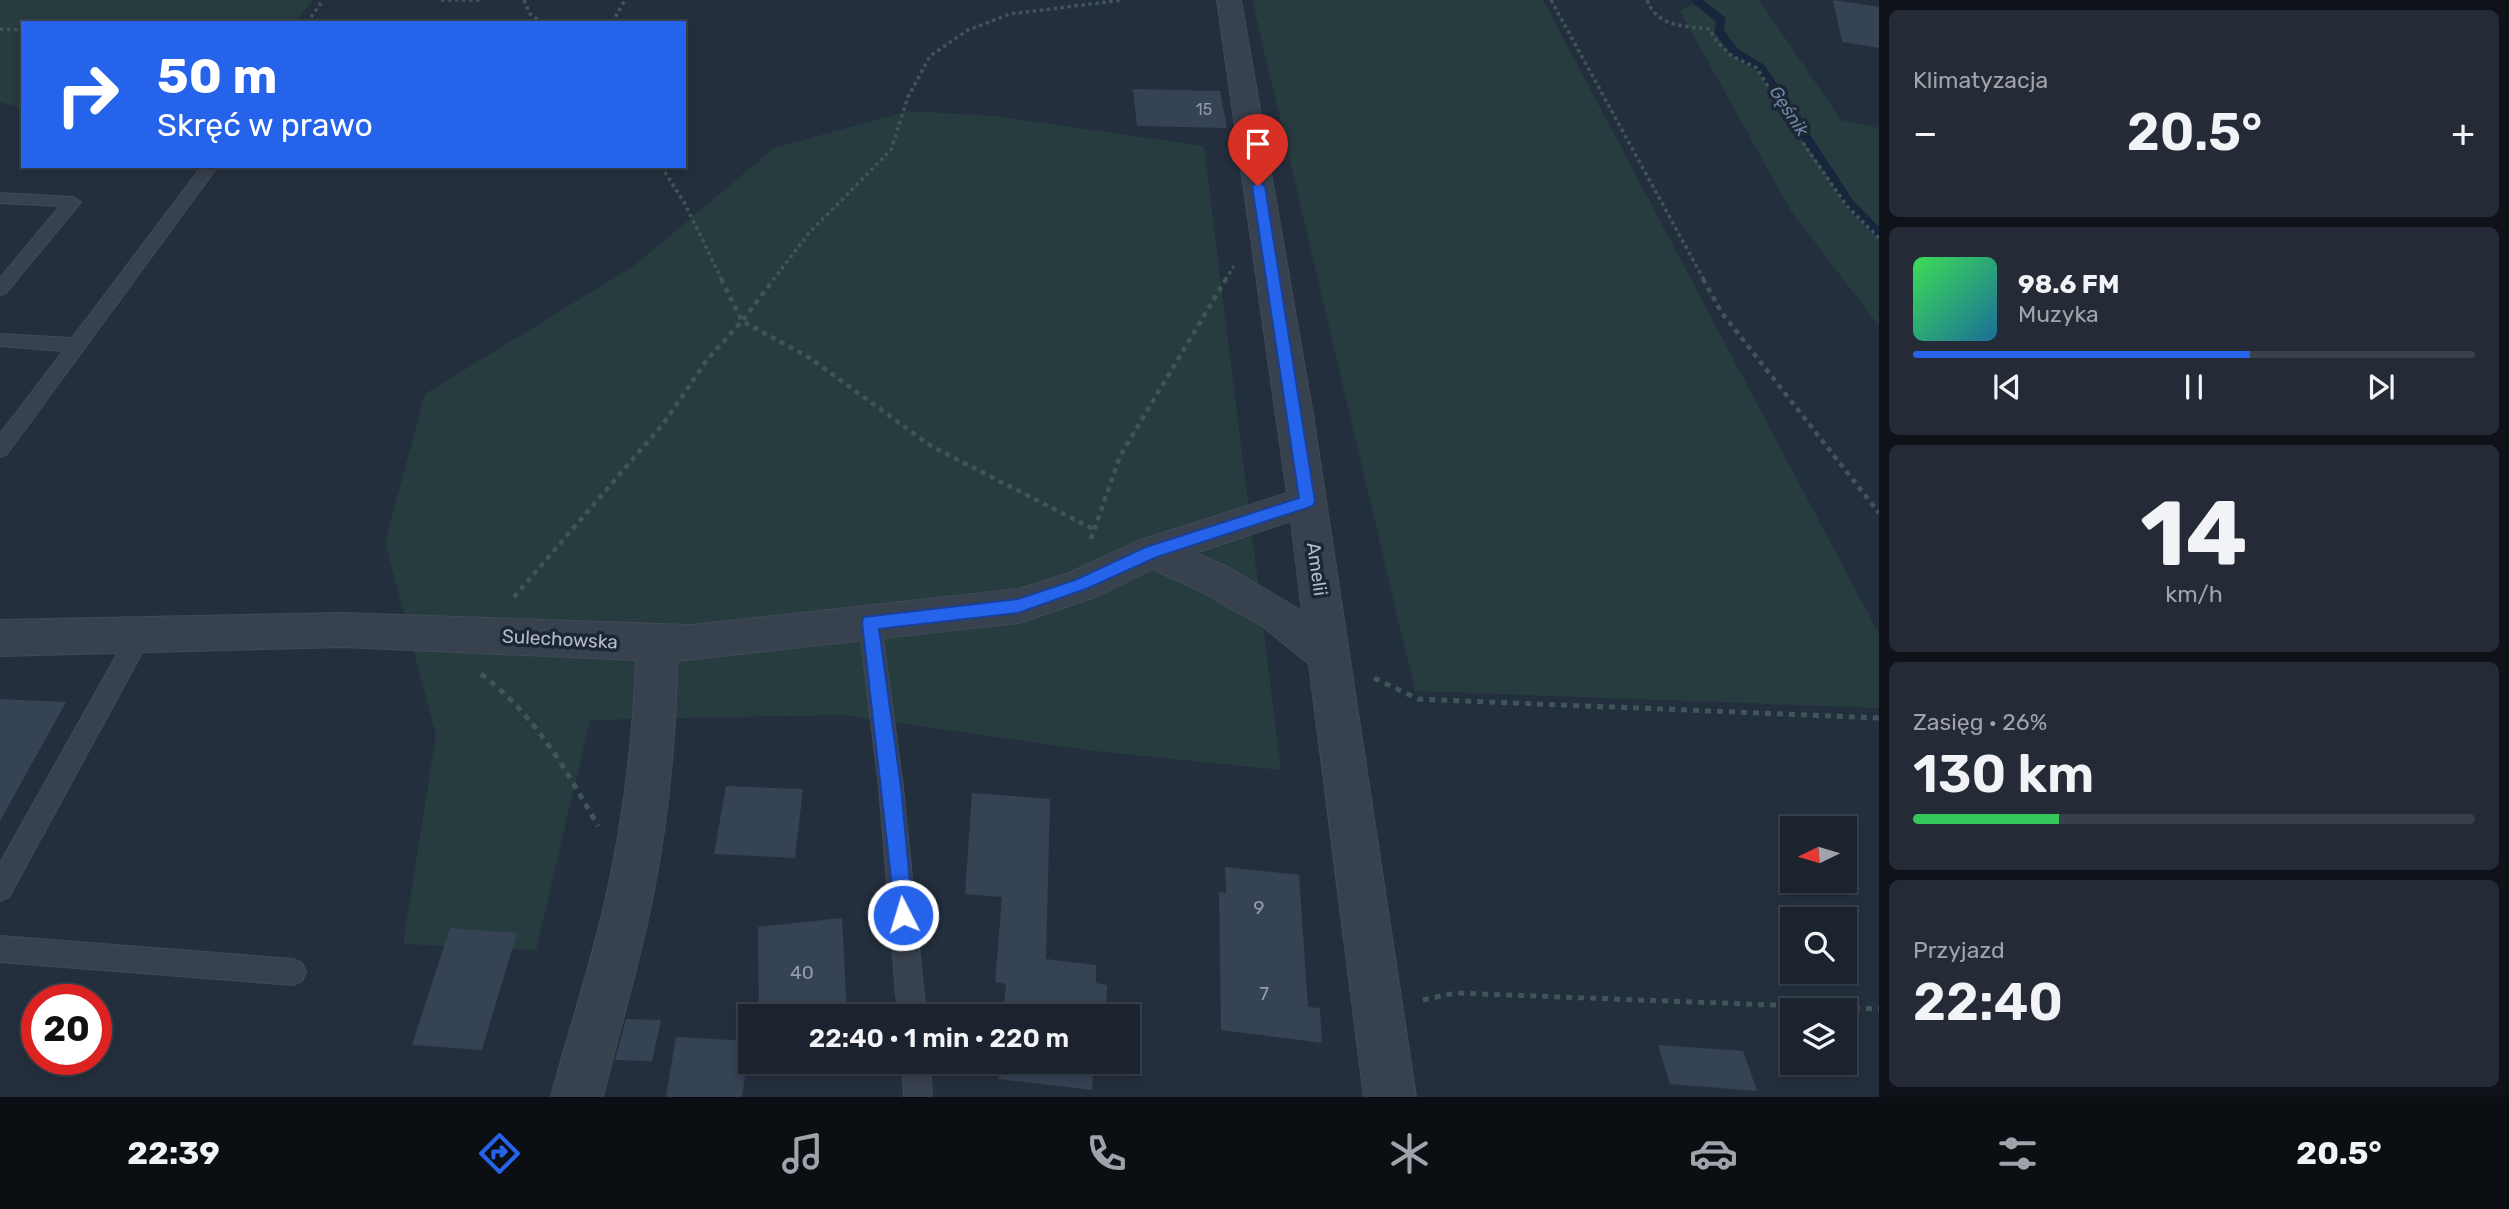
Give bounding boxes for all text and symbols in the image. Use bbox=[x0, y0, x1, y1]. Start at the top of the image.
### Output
text: 50 m bbox=[157, 47, 277, 105]
icon: right bbox=[42, 49, 133, 140]
text: Klimatyzacja bbox=[1913, 66, 2048, 94]
water label: Gęśnik bbox=[1764, 81, 1814, 141]
house number: 15 bbox=[1196, 100, 1212, 119]
text: 20.5° bbox=[2127, 101, 2262, 163]
text: Skręć w prawo bbox=[157, 106, 373, 144]
text: − bbox=[1913, 110, 1938, 156]
text: + bbox=[2451, 110, 2475, 156]
pin bbox=[1228, 114, 1288, 186]
icon: arrive bbox=[1239, 125, 1277, 163]
text: 98.6 FM bbox=[2018, 269, 2119, 300]
text: Muzyka bbox=[2018, 300, 2099, 328]
icon: previous bbox=[1988, 368, 2026, 406]
icon: pause bbox=[2175, 368, 2213, 406]
icon: next bbox=[2362, 368, 2400, 406]
text: 14 bbox=[2140, 480, 2248, 588]
street label: Amelii bbox=[1302, 541, 1332, 597]
text: km/h bbox=[2165, 580, 2223, 608]
street label: Sulechowska bbox=[501, 624, 619, 654]
text: Zasięg · 26% bbox=[1913, 708, 2047, 736]
text: 130 km bbox=[1913, 743, 2094, 805]
north arrow bbox=[1780, 816, 1857, 892]
map controls bbox=[1780, 816, 1857, 1075]
position arrow bbox=[866, 878, 940, 952]
house number: 9 bbox=[1253, 896, 1265, 919]
button: search bbox=[1780, 907, 1857, 984]
text: Przyjazd bbox=[1913, 936, 2005, 964]
house number: 40 bbox=[790, 961, 814, 984]
text: 22:40 bbox=[1913, 971, 2063, 1033]
house number: 7 bbox=[1259, 982, 1269, 1005]
speed limit sign: 20 bbox=[21, 984, 112, 1075]
button: layers bbox=[1780, 998, 1857, 1075]
text: 22:40 · 1 min · 220 m bbox=[809, 1023, 1069, 1054]
icon: directions bbox=[475, 1129, 524, 1178]
icon: music bbox=[778, 1129, 827, 1178]
icon: phone bbox=[1082, 1129, 1131, 1178]
icon: climate bbox=[1385, 1129, 1434, 1178]
icon: car bbox=[1689, 1129, 1738, 1178]
icon: filters bbox=[1993, 1129, 2042, 1178]
text: 22:39 bbox=[127, 1134, 220, 1172]
text: 20.5° bbox=[2296, 1134, 2382, 1172]

